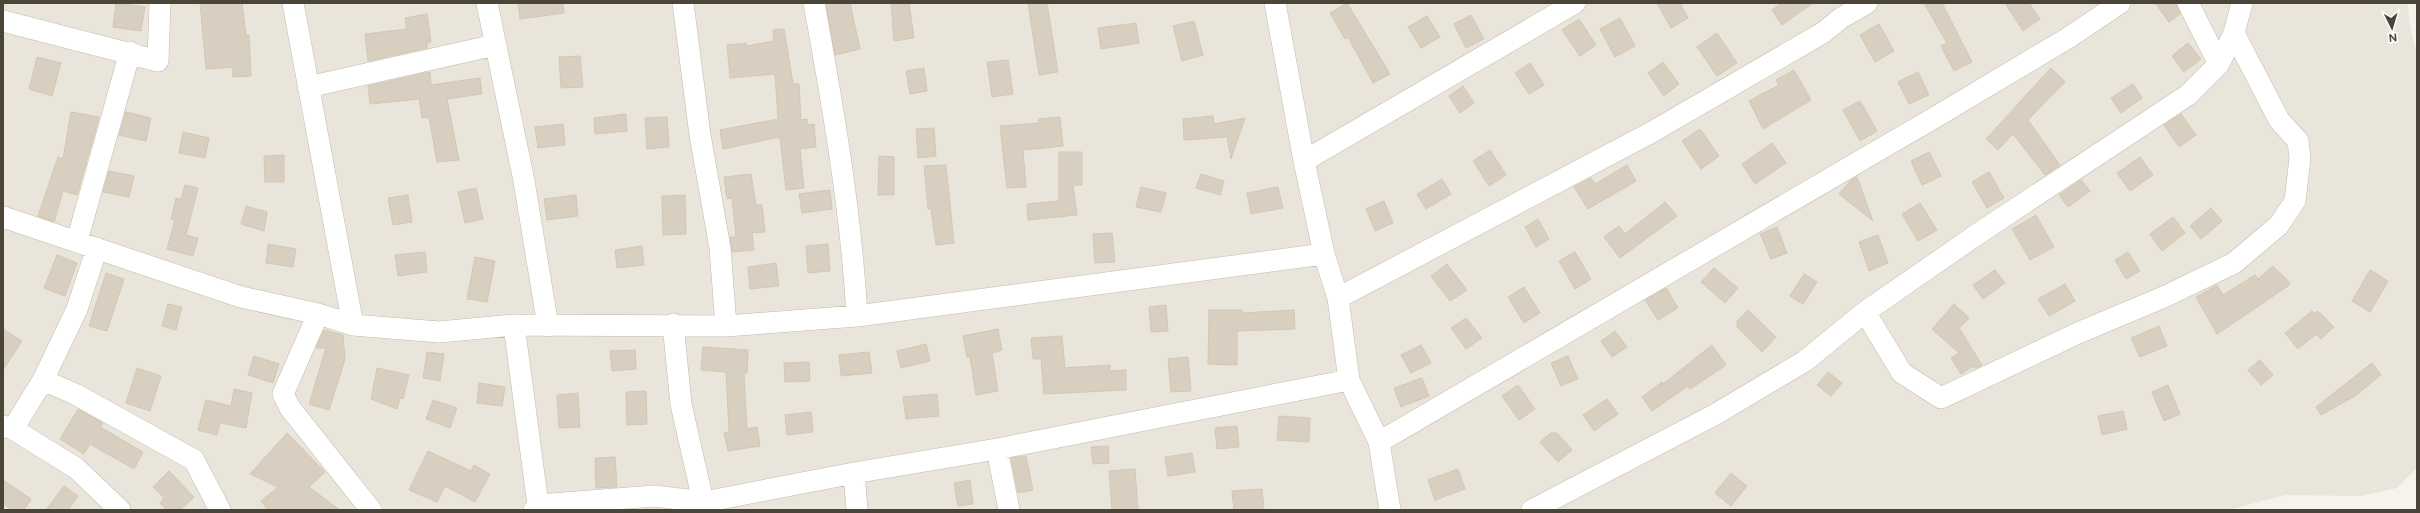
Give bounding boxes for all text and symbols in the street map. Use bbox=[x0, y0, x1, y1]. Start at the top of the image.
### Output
north arrow bbox=[2372, 8, 2412, 48]
text: N bbox=[2388, 31, 2398, 44]

